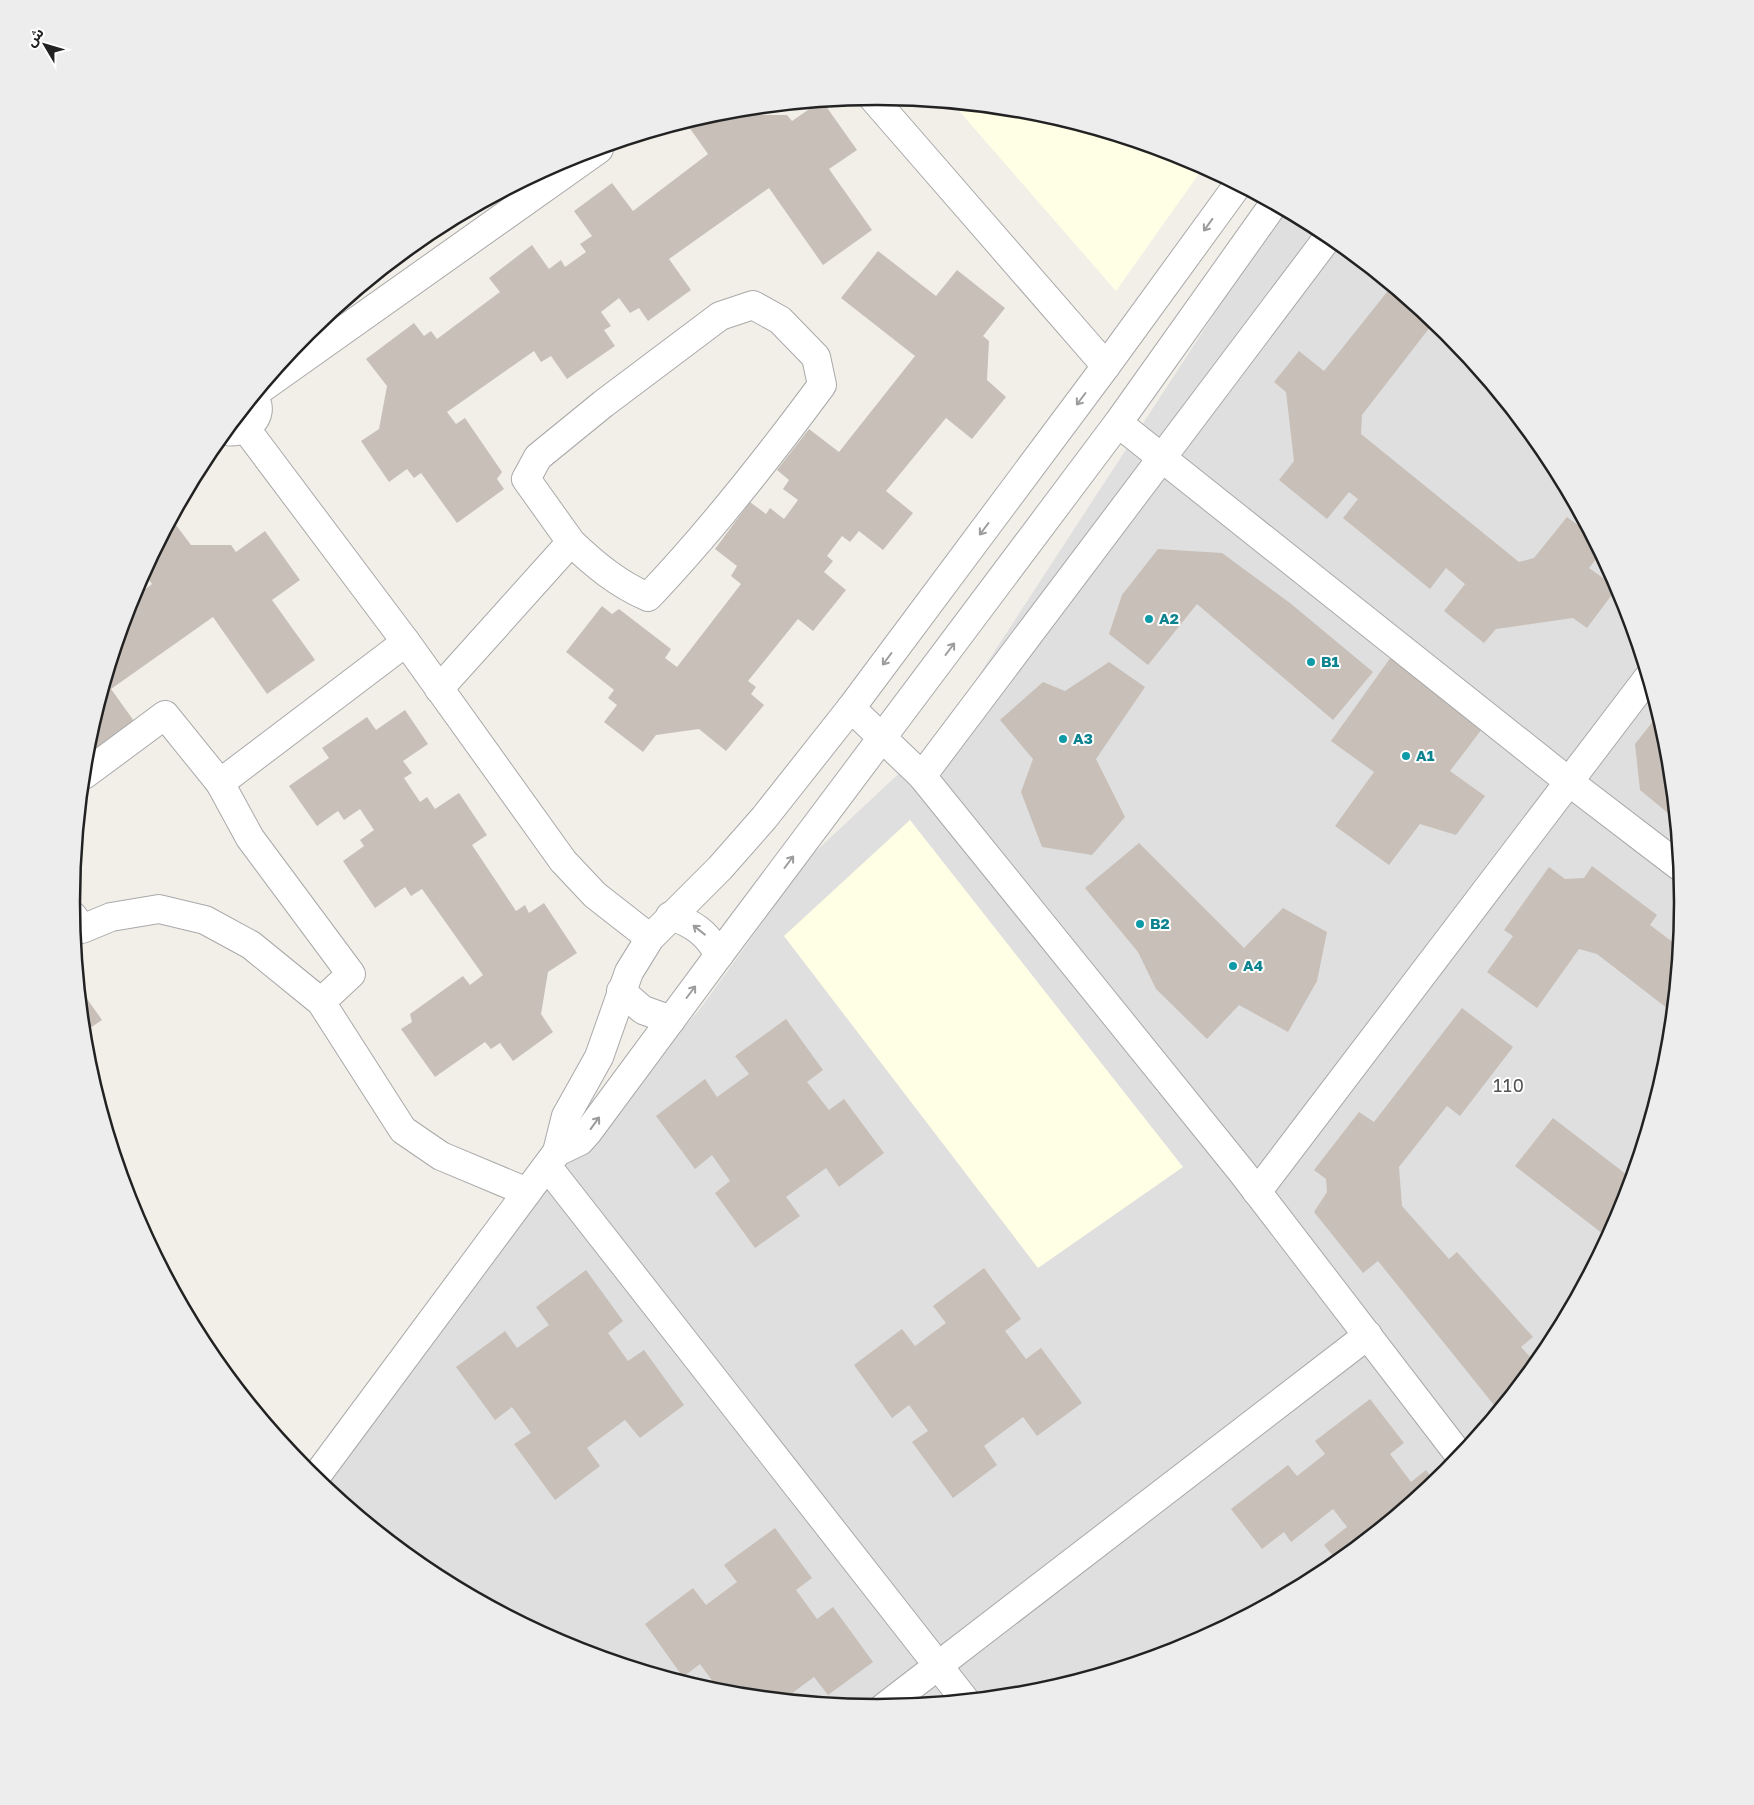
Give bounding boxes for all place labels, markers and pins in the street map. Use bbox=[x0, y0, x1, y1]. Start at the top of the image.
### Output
place label: A2 bbox=[1159, 609, 1179, 627]
marker: A2 bbox=[1143, 613, 1155, 625]
place label: B1 bbox=[1321, 652, 1340, 670]
marker: B1 bbox=[1305, 656, 1317, 668]
place label: A3 bbox=[1073, 729, 1093, 747]
marker: A3 bbox=[1057, 733, 1069, 745]
place label: A1 bbox=[1416, 746, 1435, 764]
marker: A1 bbox=[1400, 750, 1412, 762]
place label: B2 bbox=[1150, 914, 1170, 932]
marker: B2 bbox=[1134, 918, 1146, 930]
place label: A4 bbox=[1243, 956, 1263, 974]
marker: A4 bbox=[1227, 960, 1239, 972]

